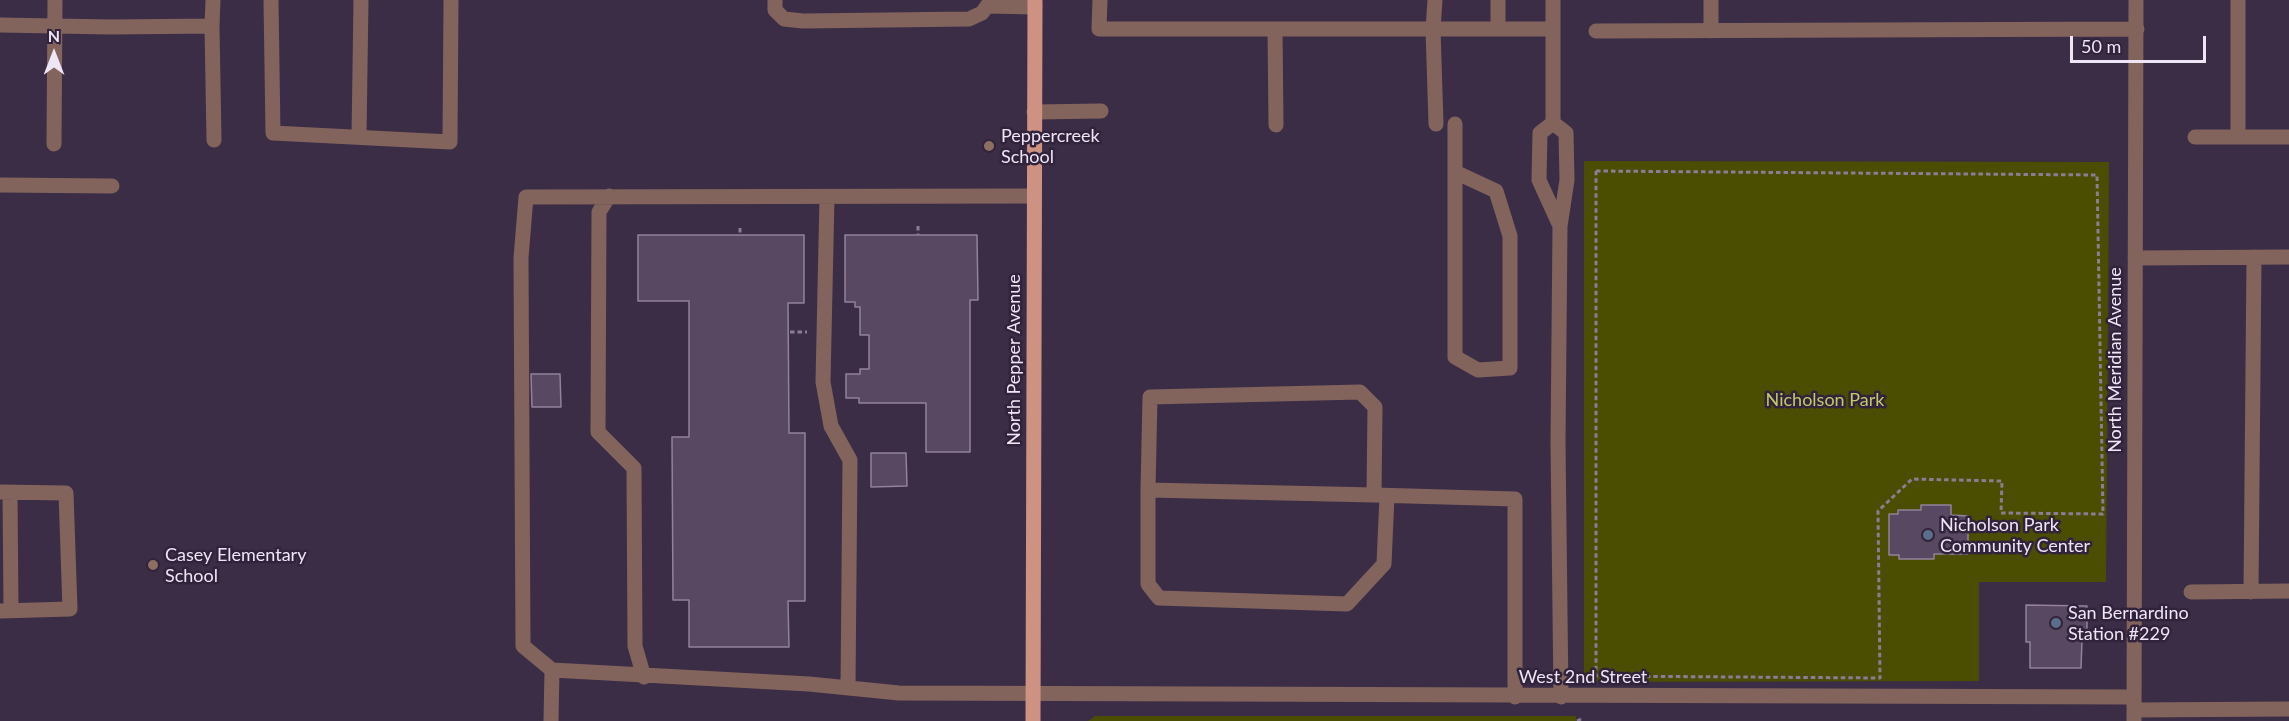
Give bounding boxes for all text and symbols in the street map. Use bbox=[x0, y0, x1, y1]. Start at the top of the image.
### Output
north arrow bbox=[24, 24, 84, 84]
scale bar bbox=[2073, 24, 2210, 62]
text: N bbox=[48, 26, 60, 45]
text: 50 m bbox=[2081, 35, 2121, 57]
place label: Peppercreek School bbox=[1001, 125, 1100, 168]
marker: Peppercreek School bbox=[982, 139, 996, 153]
street label: North Meridian Avenue bbox=[2104, 267, 2126, 453]
street label: North Pepper Avenue bbox=[1003, 274, 1025, 446]
park label: Nicholson Park bbox=[1766, 389, 1884, 411]
place label: Nicholson Park Community Center bbox=[1940, 514, 2090, 556]
marker: Nicholson Park Community Center bbox=[1921, 528, 1935, 542]
place label: Casey Elementary School bbox=[165, 544, 306, 586]
marker: Casey Elementary School bbox=[146, 558, 160, 572]
place label: San Bernardino Station #229 bbox=[2068, 602, 2189, 644]
marker: San Bernardino Station #229 bbox=[2049, 616, 2063, 630]
street label: West 2nd Street bbox=[1519, 666, 1647, 688]

